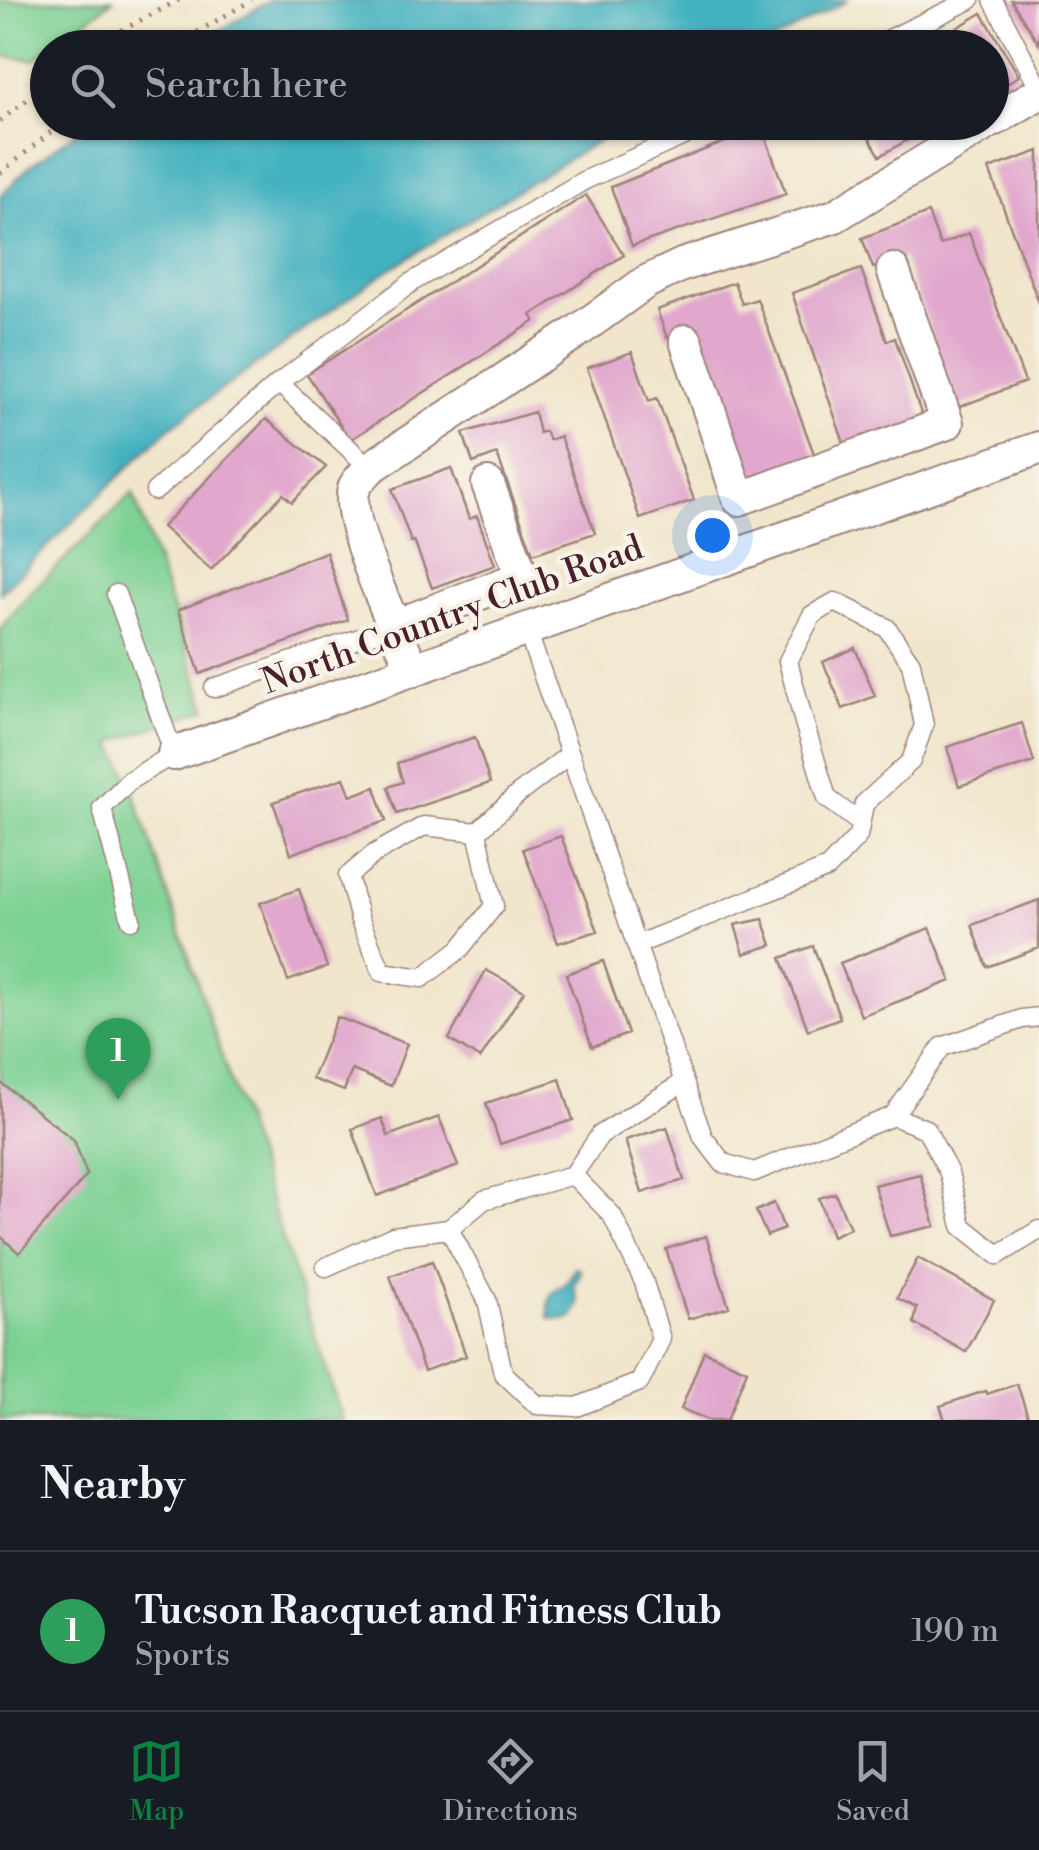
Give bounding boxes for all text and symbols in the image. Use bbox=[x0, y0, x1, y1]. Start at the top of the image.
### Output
search box bbox=[30, 30, 1009, 140]
icon: search bbox=[65, 58, 120, 113]
text: Search here bbox=[145, 62, 348, 109]
your location bbox=[687, 510, 738, 561]
street label: North Country Club Road bbox=[256, 526, 649, 704]
pin: 1 bbox=[86, 1018, 150, 1100]
text: Nearby bbox=[40, 1459, 185, 1512]
text: Tucson Racquet and Fitness Club bbox=[135, 1588, 722, 1635]
text: 1 bbox=[65, 1611, 80, 1651]
text: 190 m bbox=[911, 1611, 999, 1651]
text: Sports bbox=[135, 1635, 230, 1675]
tab: Map bbox=[129, 1734, 184, 1829]
tab: Directions bbox=[443, 1734, 578, 1829]
tab: Saved bbox=[836, 1734, 910, 1829]

